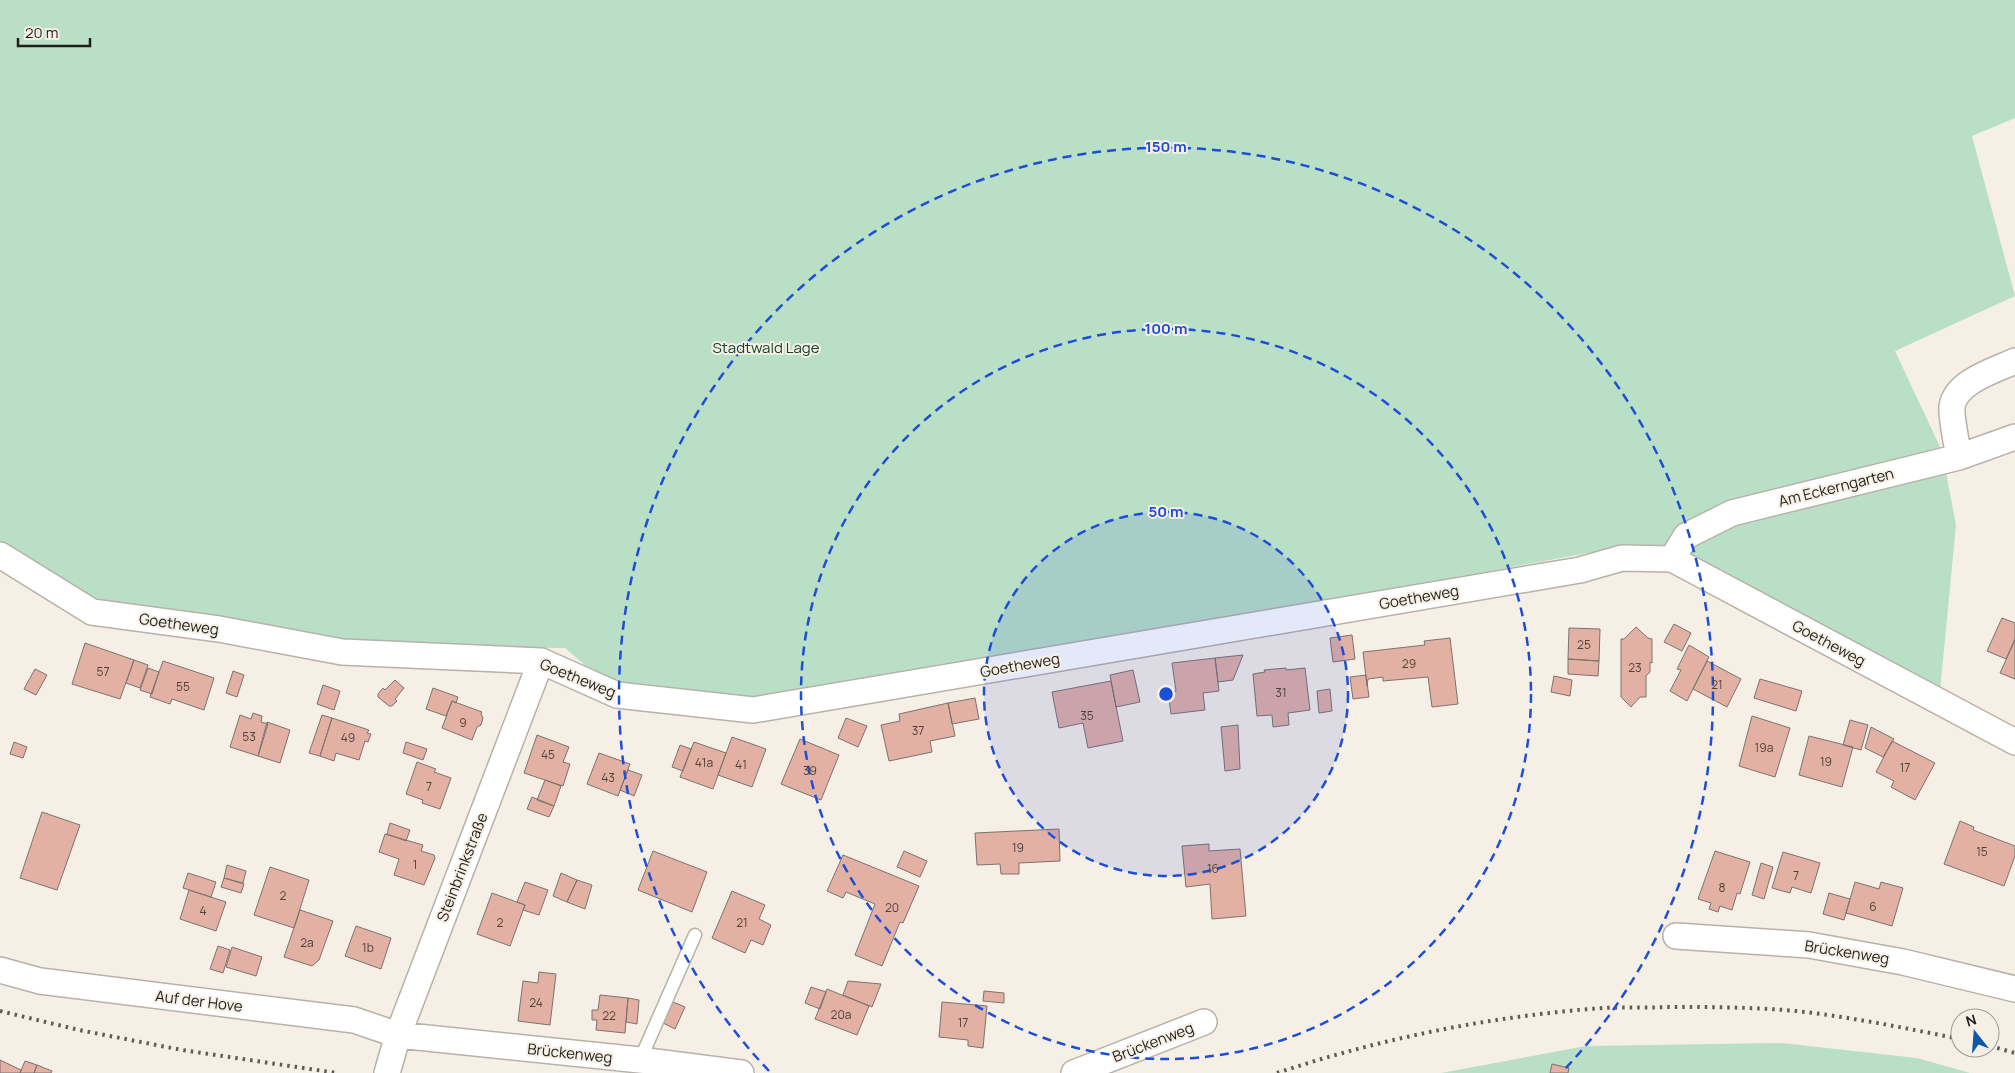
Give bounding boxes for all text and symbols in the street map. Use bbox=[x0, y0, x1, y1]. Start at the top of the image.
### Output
scale bar bbox=[18, 15, 90, 47]
text: 20 m bbox=[25, 22, 58, 43]
text: 150 m bbox=[1145, 136, 1187, 157]
text: 100 m bbox=[1145, 318, 1187, 339]
park label: Stadtwald Lage bbox=[713, 337, 820, 358]
street label: Am Eckerngarten bbox=[1776, 462, 1896, 511]
text: 50 m bbox=[1148, 501, 1184, 522]
street label: Goetheweg bbox=[1378, 580, 1460, 614]
street label: Goetheweg bbox=[138, 608, 220, 640]
street label: Goetheweg bbox=[1789, 615, 1869, 671]
house number: 25 bbox=[1577, 636, 1591, 653]
street label: Goetheweg bbox=[979, 648, 1061, 682]
street label: Goetheweg bbox=[537, 653, 619, 703]
house number: 29 bbox=[1402, 655, 1416, 672]
house number: 23 bbox=[1628, 659, 1642, 676]
house number: 57 bbox=[97, 663, 109, 680]
house number: 21 bbox=[1711, 676, 1723, 693]
house number: 55 bbox=[176, 678, 190, 695]
house number: 31 bbox=[1275, 684, 1287, 701]
centre of rings bbox=[1157, 685, 1175, 703]
house number: 35 bbox=[1080, 707, 1094, 724]
house number: 9 bbox=[459, 714, 467, 731]
house number: 37 bbox=[912, 722, 924, 739]
house number: 53 bbox=[242, 728, 256, 745]
house number: 49 bbox=[341, 729, 355, 746]
house number: 19a bbox=[1755, 739, 1773, 756]
house number: 45 bbox=[541, 746, 555, 763]
house number: 19 bbox=[1820, 753, 1832, 770]
house number: 41a bbox=[695, 754, 713, 771]
house number: 41 bbox=[735, 756, 747, 773]
house number: 17 bbox=[1900, 759, 1910, 776]
house number: 39 bbox=[803, 762, 817, 779]
house number: 43 bbox=[601, 769, 615, 786]
house number: 7 bbox=[426, 778, 432, 795]
street label: Steinbrinkstraße bbox=[432, 809, 493, 925]
house number: 19 bbox=[1012, 839, 1024, 856]
house number: 15 bbox=[1976, 843, 1988, 860]
house number: 1 bbox=[413, 856, 417, 873]
house number: 16 bbox=[1207, 860, 1219, 877]
house number: 7 bbox=[1793, 867, 1799, 884]
house number: 8 bbox=[1719, 879, 1726, 896]
house number: 2 bbox=[280, 887, 287, 904]
house number: 6 bbox=[1869, 898, 1877, 915]
house number: 20 bbox=[885, 899, 899, 916]
house number: 4 bbox=[199, 902, 207, 919]
house number: 2 bbox=[497, 914, 504, 931]
house number: 21 bbox=[736, 914, 748, 931]
house number: 2a bbox=[300, 934, 314, 951]
street label: Brückenweg bbox=[1803, 935, 1891, 969]
house number: 1b bbox=[362, 939, 374, 956]
street label: Auf der Hove bbox=[154, 985, 244, 1017]
house number: 24 bbox=[529, 994, 543, 1011]
house number: 20a bbox=[831, 1006, 851, 1023]
house number: 22 bbox=[602, 1007, 616, 1024]
north arrow bbox=[1950, 1008, 2000, 1058]
text: N bbox=[1963, 1010, 1979, 1031]
house number: 17 bbox=[958, 1014, 968, 1031]
street label: Brückenweg bbox=[1109, 1017, 1197, 1067]
street label: Brückenweg bbox=[526, 1038, 614, 1068]

